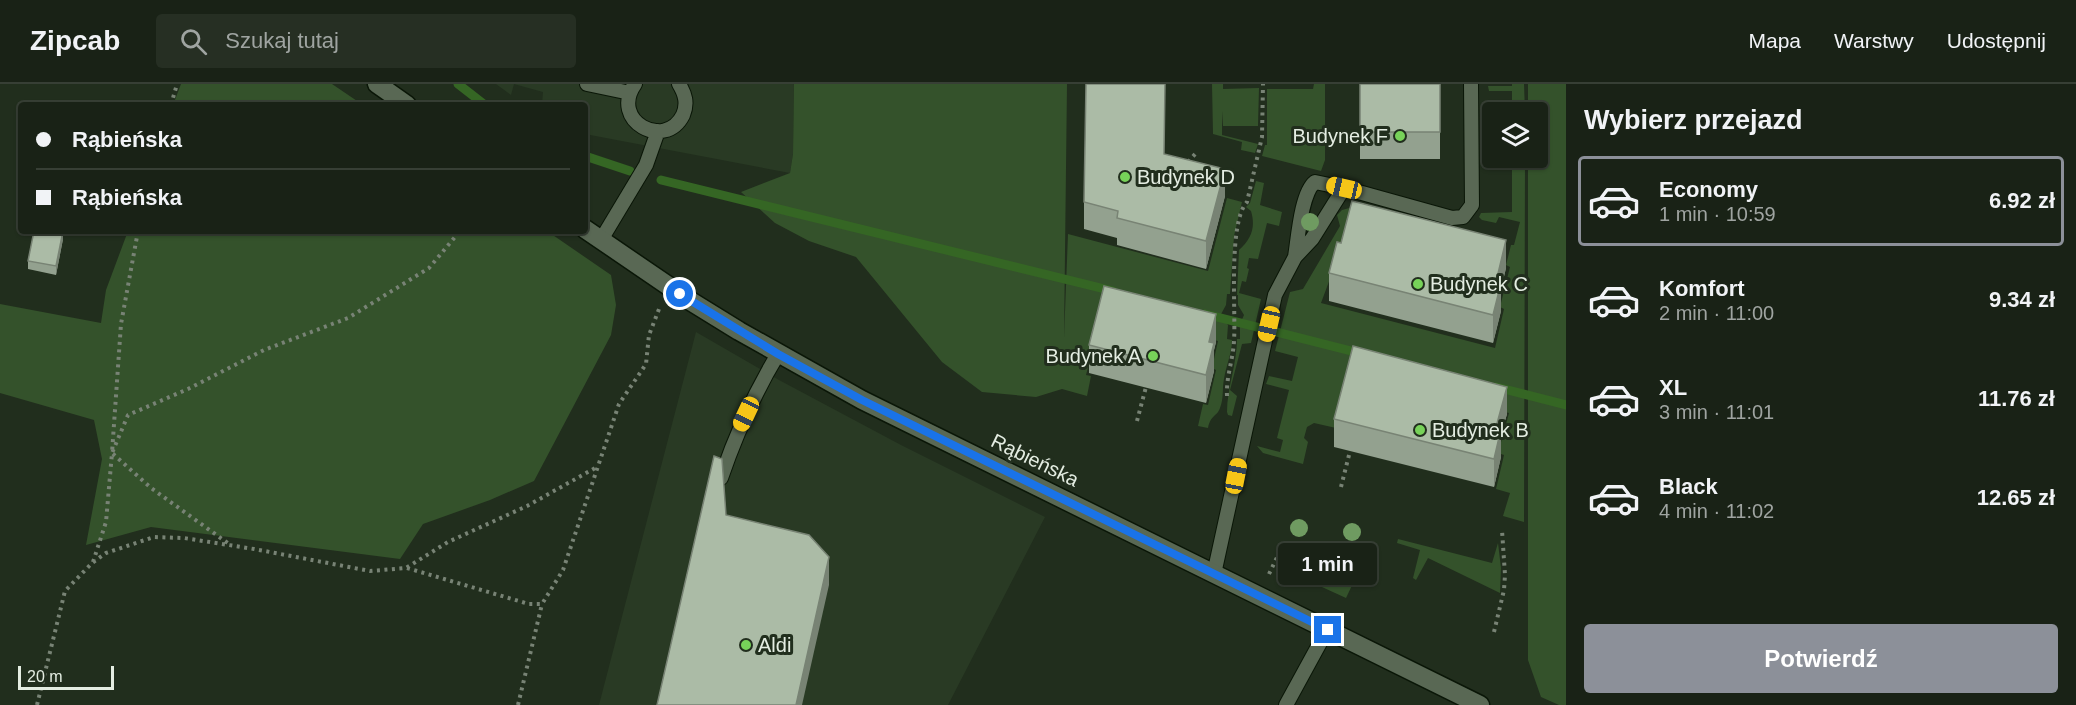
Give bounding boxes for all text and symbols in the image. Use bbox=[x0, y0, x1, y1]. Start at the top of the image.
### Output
search box bbox=[156, 14, 576, 68]
text: Zipcab bbox=[30, 25, 120, 56]
icon: search bbox=[177, 25, 210, 58]
text: Szukaj tutaj bbox=[225, 28, 339, 53]
text: Mapa bbox=[1749, 29, 1801, 52]
text: Warstwy bbox=[1834, 29, 1914, 52]
text: Udostępnij bbox=[1947, 29, 2046, 52]
map controls bbox=[1482, 102, 1548, 168]
button: layers bbox=[1482, 102, 1548, 168]
text: Wybierz przejazd bbox=[1584, 105, 1803, 135]
place label: Budynek F bbox=[1292, 125, 1388, 147]
text: Rąbieńska bbox=[72, 127, 182, 152]
marker: Budynek F bbox=[1393, 129, 1407, 143]
place label: Budynek D bbox=[1137, 166, 1235, 188]
marker: Budynek D bbox=[1118, 170, 1132, 184]
icon: car bbox=[1587, 174, 1641, 228]
car bbox=[1324, 175, 1364, 201]
text: Economy bbox=[1659, 177, 1758, 202]
text: Rąbieńska bbox=[72, 185, 182, 210]
text: 6.92 zł bbox=[1989, 188, 2055, 213]
text: 1 min · 10:59 bbox=[1659, 203, 1776, 225]
place label: Budynek C bbox=[1430, 273, 1528, 295]
icon: car bbox=[1587, 273, 1641, 327]
text: Komfort bbox=[1659, 276, 1745, 301]
marker: Budynek C bbox=[1411, 277, 1425, 291]
route start bbox=[666, 280, 693, 307]
text: 9.34 zł bbox=[1989, 287, 2055, 312]
text: 2 min · 11:00 bbox=[1659, 302, 1774, 324]
car bbox=[1256, 304, 1282, 344]
place label: Budynek A bbox=[1045, 345, 1142, 367]
marker: Budynek A bbox=[1146, 349, 1160, 363]
icon: car bbox=[1587, 372, 1641, 426]
text: XL bbox=[1659, 375, 1687, 400]
text: 11.76 zł bbox=[1978, 386, 2055, 411]
car bbox=[730, 394, 762, 434]
text: 3 min · 11:01 bbox=[1659, 401, 1774, 423]
place label: Budynek B bbox=[1432, 419, 1529, 441]
marker: Budynek B bbox=[1413, 423, 1427, 437]
street label: Rąbieńska bbox=[988, 429, 1083, 491]
car bbox=[1224, 457, 1248, 495]
icon: car bbox=[1587, 471, 1641, 525]
text: Black bbox=[1659, 474, 1718, 499]
text: 12.65 zł bbox=[1977, 485, 2055, 510]
text: 4 min · 11:02 bbox=[1659, 500, 1774, 522]
callout: 1 min bbox=[1278, 543, 1378, 585]
text: 1 min bbox=[1301, 553, 1354, 575]
route end bbox=[1314, 616, 1341, 643]
button: Potwierdź bbox=[1584, 624, 2058, 693]
place label: Aldi bbox=[758, 634, 791, 656]
marker: Aldi bbox=[739, 638, 753, 652]
scale bar bbox=[18, 663, 114, 690]
text: 20 m bbox=[27, 668, 63, 685]

